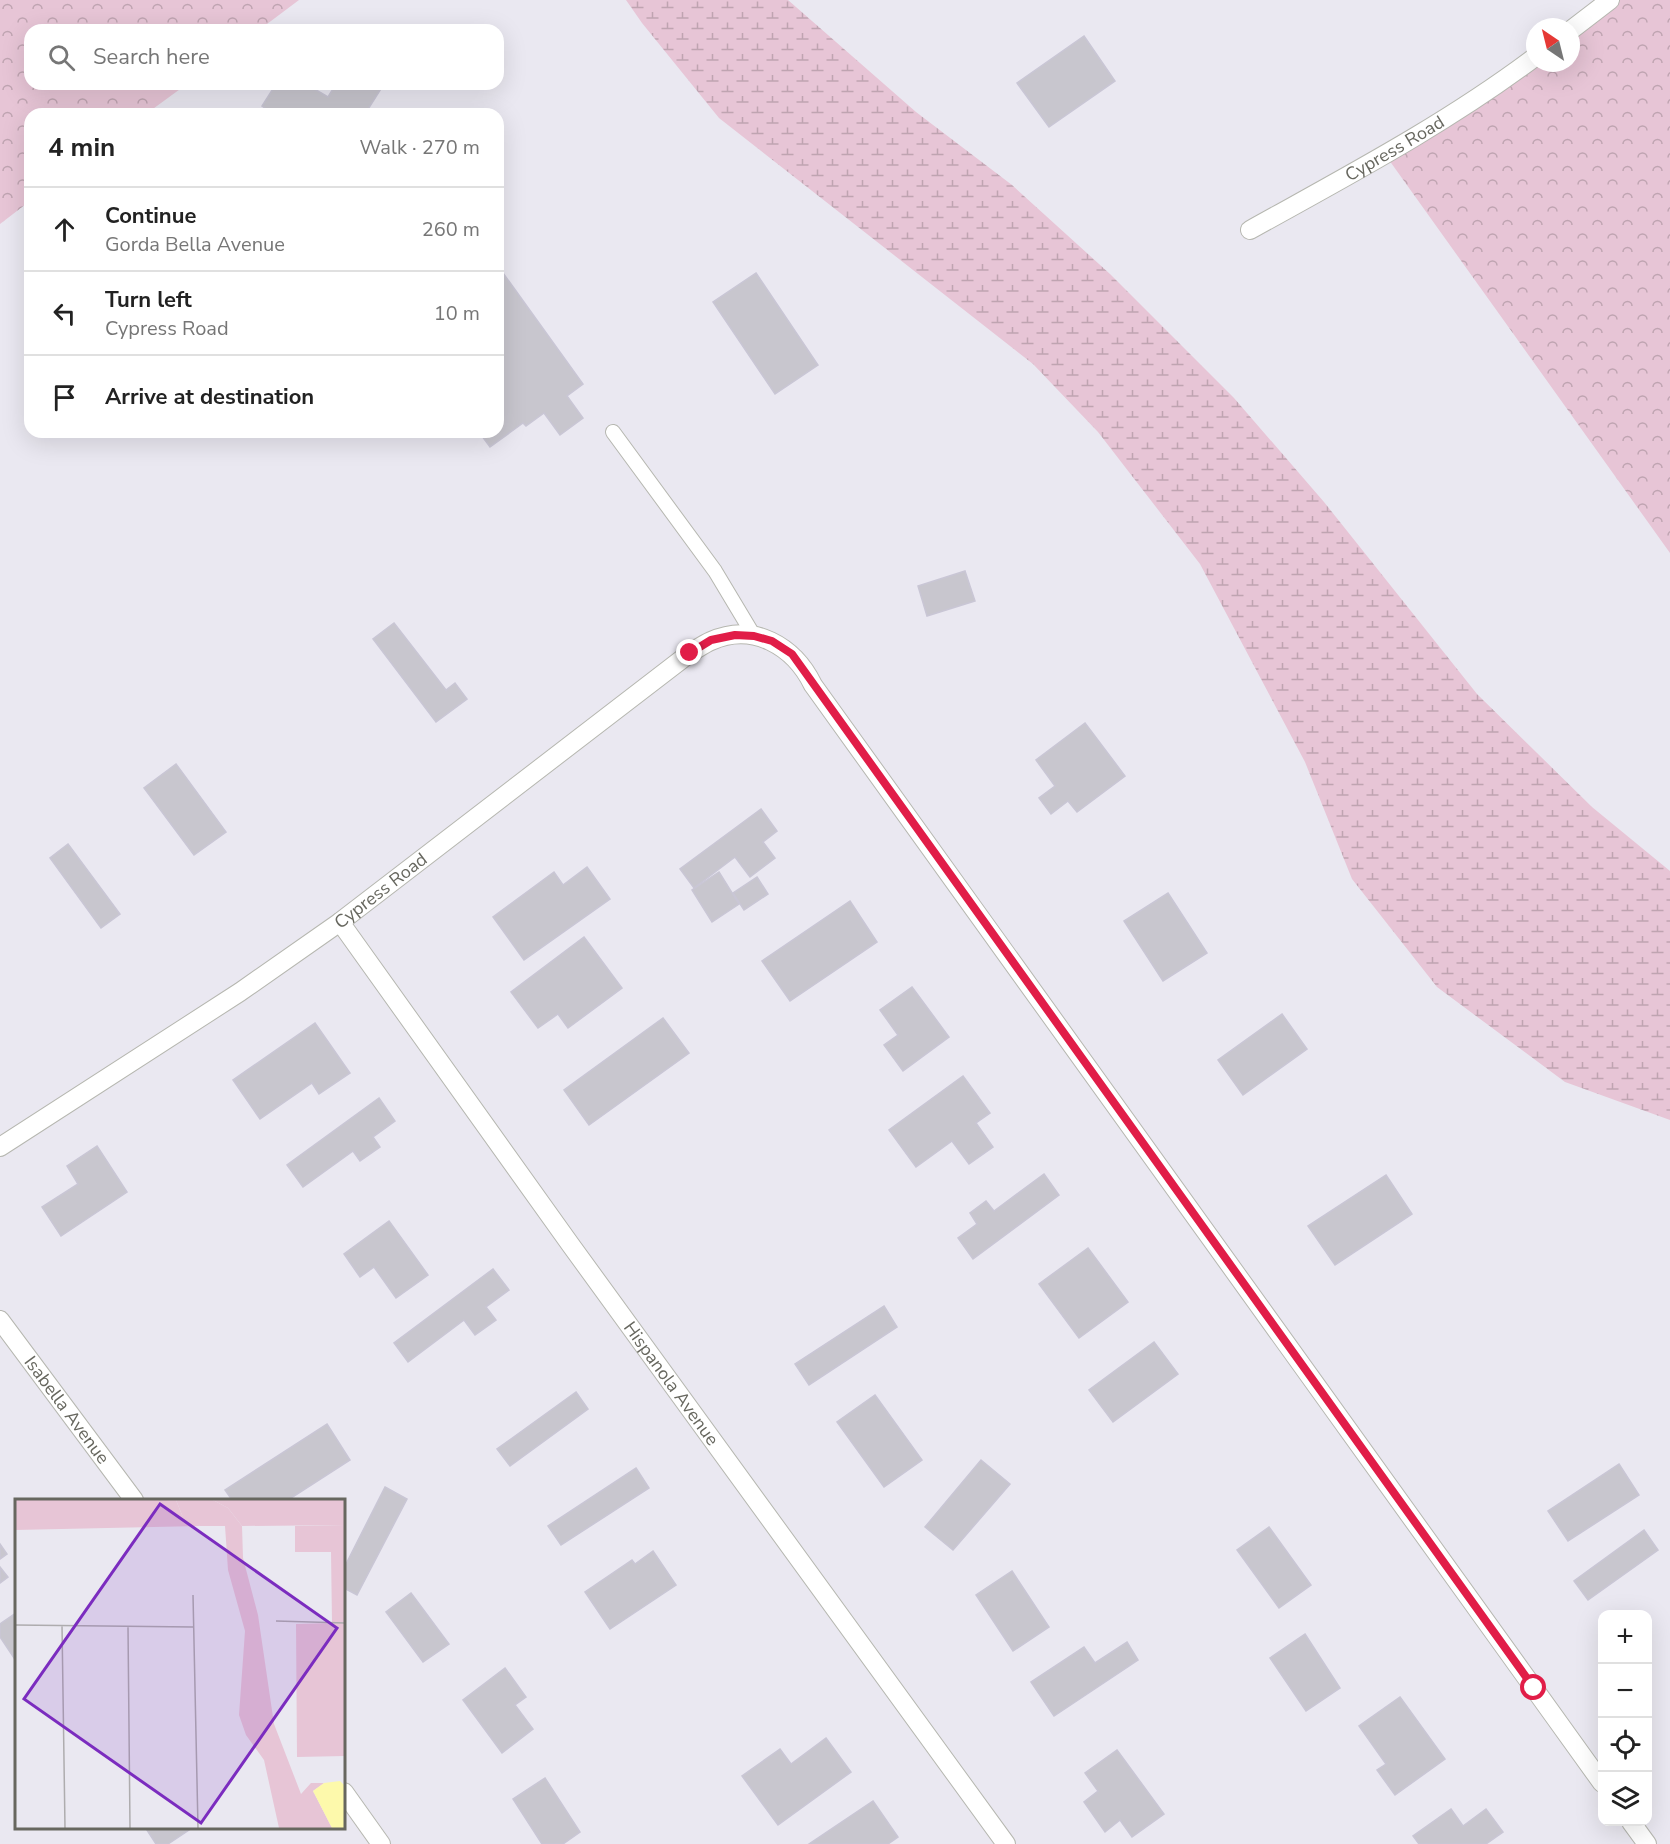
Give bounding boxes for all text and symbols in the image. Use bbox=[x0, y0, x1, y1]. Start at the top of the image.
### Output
north arrow bbox=[1526, 18, 1580, 72]
search box bbox=[24, 24, 504, 90]
icon: search bbox=[45, 41, 78, 74]
text: Search here bbox=[93, 42, 210, 72]
street label: Cypress Road bbox=[1341, 110, 1449, 187]
text: 4 min bbox=[48, 130, 115, 165]
text: Walk · 270 m bbox=[360, 134, 480, 161]
text: Continue bbox=[105, 201, 196, 231]
icon: ahead bbox=[48, 213, 81, 246]
text: 260 m bbox=[422, 216, 480, 243]
text: Gorda Bella Avenue bbox=[105, 231, 285, 258]
text: Turn left bbox=[105, 285, 192, 315]
icon: left bbox=[48, 297, 81, 330]
text: 10 m bbox=[434, 300, 480, 327]
text: Cypress Road bbox=[105, 315, 229, 342]
icon: arrive bbox=[48, 381, 81, 414]
text: Arrive at destination bbox=[105, 382, 314, 412]
route end bbox=[676, 639, 702, 665]
street label: Cypress Road bbox=[329, 847, 432, 934]
street label: Hispanola Avenue bbox=[618, 1317, 724, 1450]
street label: Isabella Avenue bbox=[19, 1351, 115, 1469]
inset map bbox=[15, 1499, 345, 1829]
map controls bbox=[1598, 1610, 1652, 1826]
button: + bbox=[1598, 1610, 1652, 1664]
button: − bbox=[1598, 1664, 1652, 1718]
route start bbox=[1520, 1674, 1546, 1700]
button: locate bbox=[1598, 1718, 1652, 1772]
button: layers bbox=[1598, 1772, 1652, 1826]

